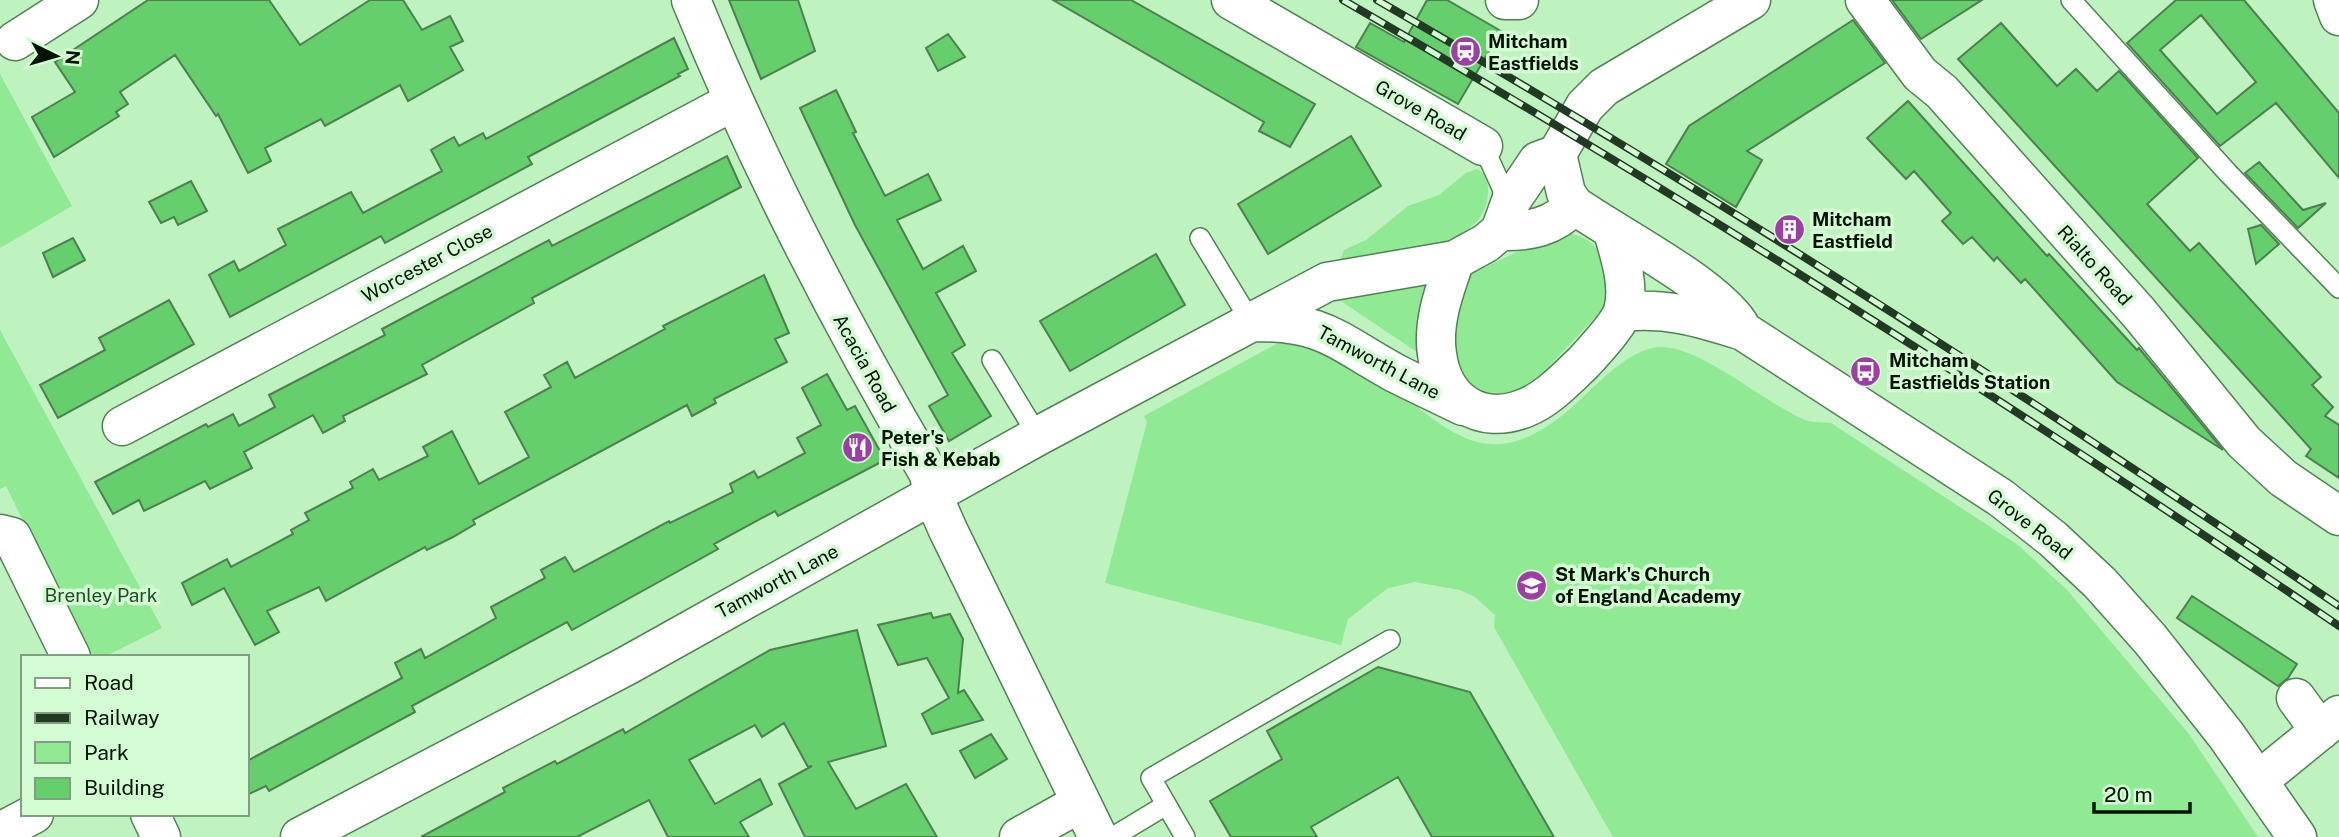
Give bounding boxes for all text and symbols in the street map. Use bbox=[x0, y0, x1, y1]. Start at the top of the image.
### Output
north arrow bbox=[21, 21, 91, 91]
place label: Mitcham Eastfields bbox=[1488, 30, 1579, 74]
station icon: Mitcham Eastfields bbox=[1448, 35, 1482, 69]
text: N bbox=[61, 49, 85, 66]
street label: Grove Road bbox=[1372, 75, 1470, 145]
place label: Mitcham Eastfield bbox=[1812, 208, 1893, 252]
building icon: Mitcham Eastfield bbox=[1772, 213, 1806, 247]
street label: Worcester Close bbox=[358, 219, 496, 307]
street label: Rialto Road bbox=[2053, 220, 2137, 310]
street label: Acacia Road bbox=[829, 310, 901, 416]
street label: Tamworth Lane bbox=[1314, 321, 1444, 403]
place label: Mitcham Eastfields Station bbox=[1889, 349, 2050, 393]
bus stop icon: Mitcham Eastfields Station bbox=[1849, 354, 1883, 388]
place label: Peter's Fish & Kebab bbox=[881, 426, 1000, 470]
restaurant icon: Peter's Fish & Kebab bbox=[841, 431, 875, 465]
street label: Grove Road bbox=[1983, 484, 2077, 564]
street label: Tamworth Lane bbox=[712, 540, 842, 622]
place label: St Mark's Church of England Academy bbox=[1555, 563, 1741, 607]
school or university icon: St Mark's Church of England Academy bbox=[1515, 568, 1549, 602]
park label: Brenley Park bbox=[45, 584, 158, 606]
legend bbox=[21, 655, 248, 816]
text: Road bbox=[84, 670, 134, 695]
text: Railway bbox=[84, 705, 160, 730]
text: Park bbox=[84, 740, 129, 765]
scale bar bbox=[2094, 770, 2190, 814]
text: Building bbox=[84, 775, 165, 800]
text: 20 m bbox=[2104, 782, 2153, 807]

